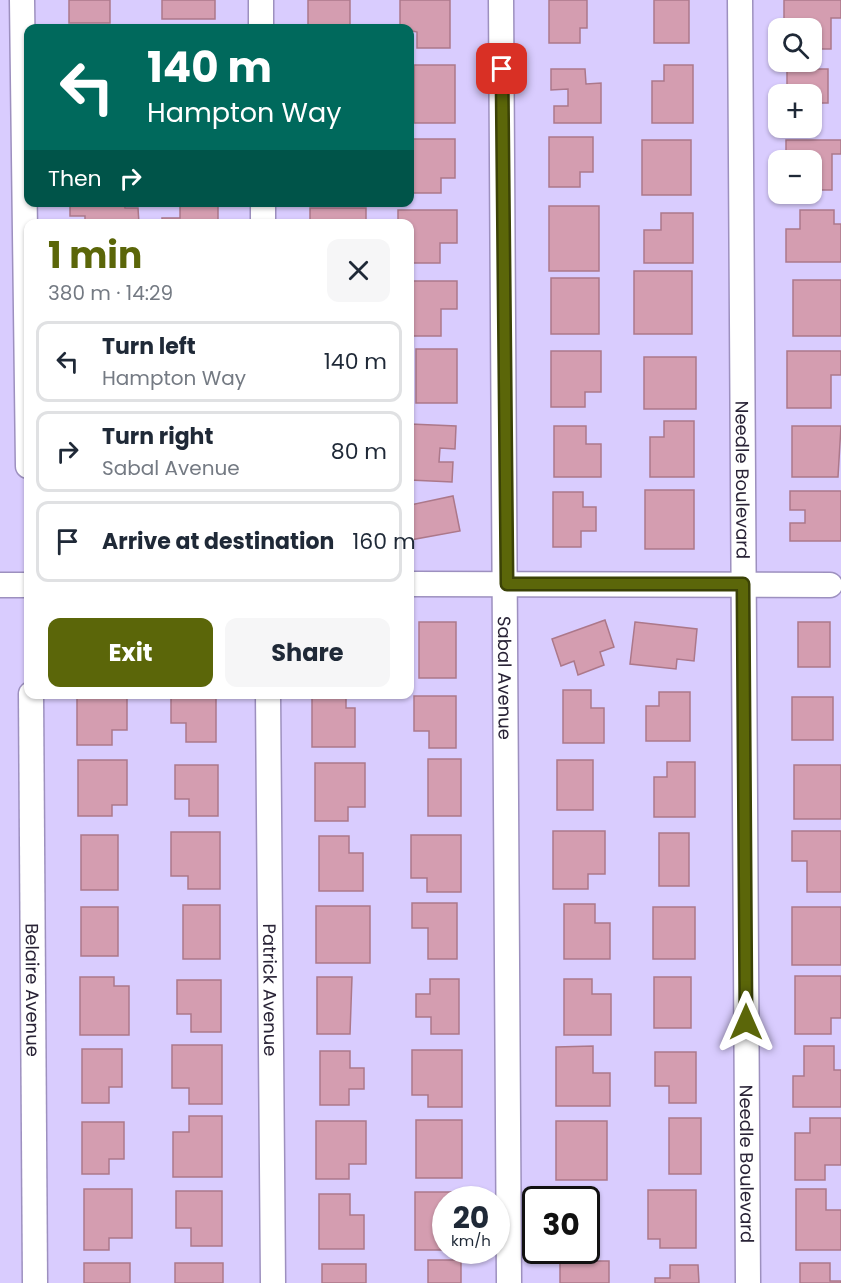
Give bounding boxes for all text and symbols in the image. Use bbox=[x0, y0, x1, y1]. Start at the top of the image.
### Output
map controls bbox=[768, 18, 822, 204]
button: search bbox=[768, 18, 822, 72]
text: 140 m bbox=[147, 38, 272, 97]
pin bbox=[476, 43, 527, 94]
icon: left bbox=[48, 48, 126, 126]
icon: arrive bbox=[485, 52, 518, 85]
button: + bbox=[768, 84, 822, 138]
text: Hampton Way bbox=[147, 94, 341, 131]
button: − bbox=[768, 150, 822, 204]
icon: right bbox=[114, 162, 147, 195]
text: Then bbox=[48, 163, 102, 194]
text: 1 min bbox=[48, 230, 142, 281]
button: close bbox=[327, 239, 390, 302]
text: 380 m · 14:29 bbox=[48, 279, 173, 307]
text: Turn left bbox=[102, 331, 196, 362]
icon: left bbox=[51, 345, 84, 378]
text: 140 m bbox=[324, 346, 387, 377]
text: Hampton Way bbox=[102, 364, 246, 392]
street label: Needle Boulevard bbox=[730, 401, 756, 559]
text: Turn right bbox=[102, 421, 213, 452]
icon: right bbox=[51, 435, 84, 468]
text: 80 m bbox=[331, 436, 387, 467]
text: Sabal Avenue bbox=[102, 454, 240, 482]
icon: arrive bbox=[51, 525, 84, 558]
text: Arrive at destination bbox=[102, 526, 334, 557]
text: 160 m bbox=[352, 526, 416, 557]
street label: Sabal Avenue bbox=[492, 616, 518, 740]
button: Exit bbox=[48, 618, 213, 687]
button: Share bbox=[225, 618, 390, 687]
street label: Belaire Avenue bbox=[20, 923, 46, 1057]
street label: Patrick Avenue bbox=[257, 923, 284, 1057]
position arrow bbox=[714, 990, 778, 1054]
street label: Needle Boulevard bbox=[734, 1085, 760, 1243]
speed limit sign: 30 bbox=[522, 1186, 600, 1264]
text: 20 bbox=[453, 1196, 489, 1239]
text: km/h bbox=[451, 1230, 491, 1251]

